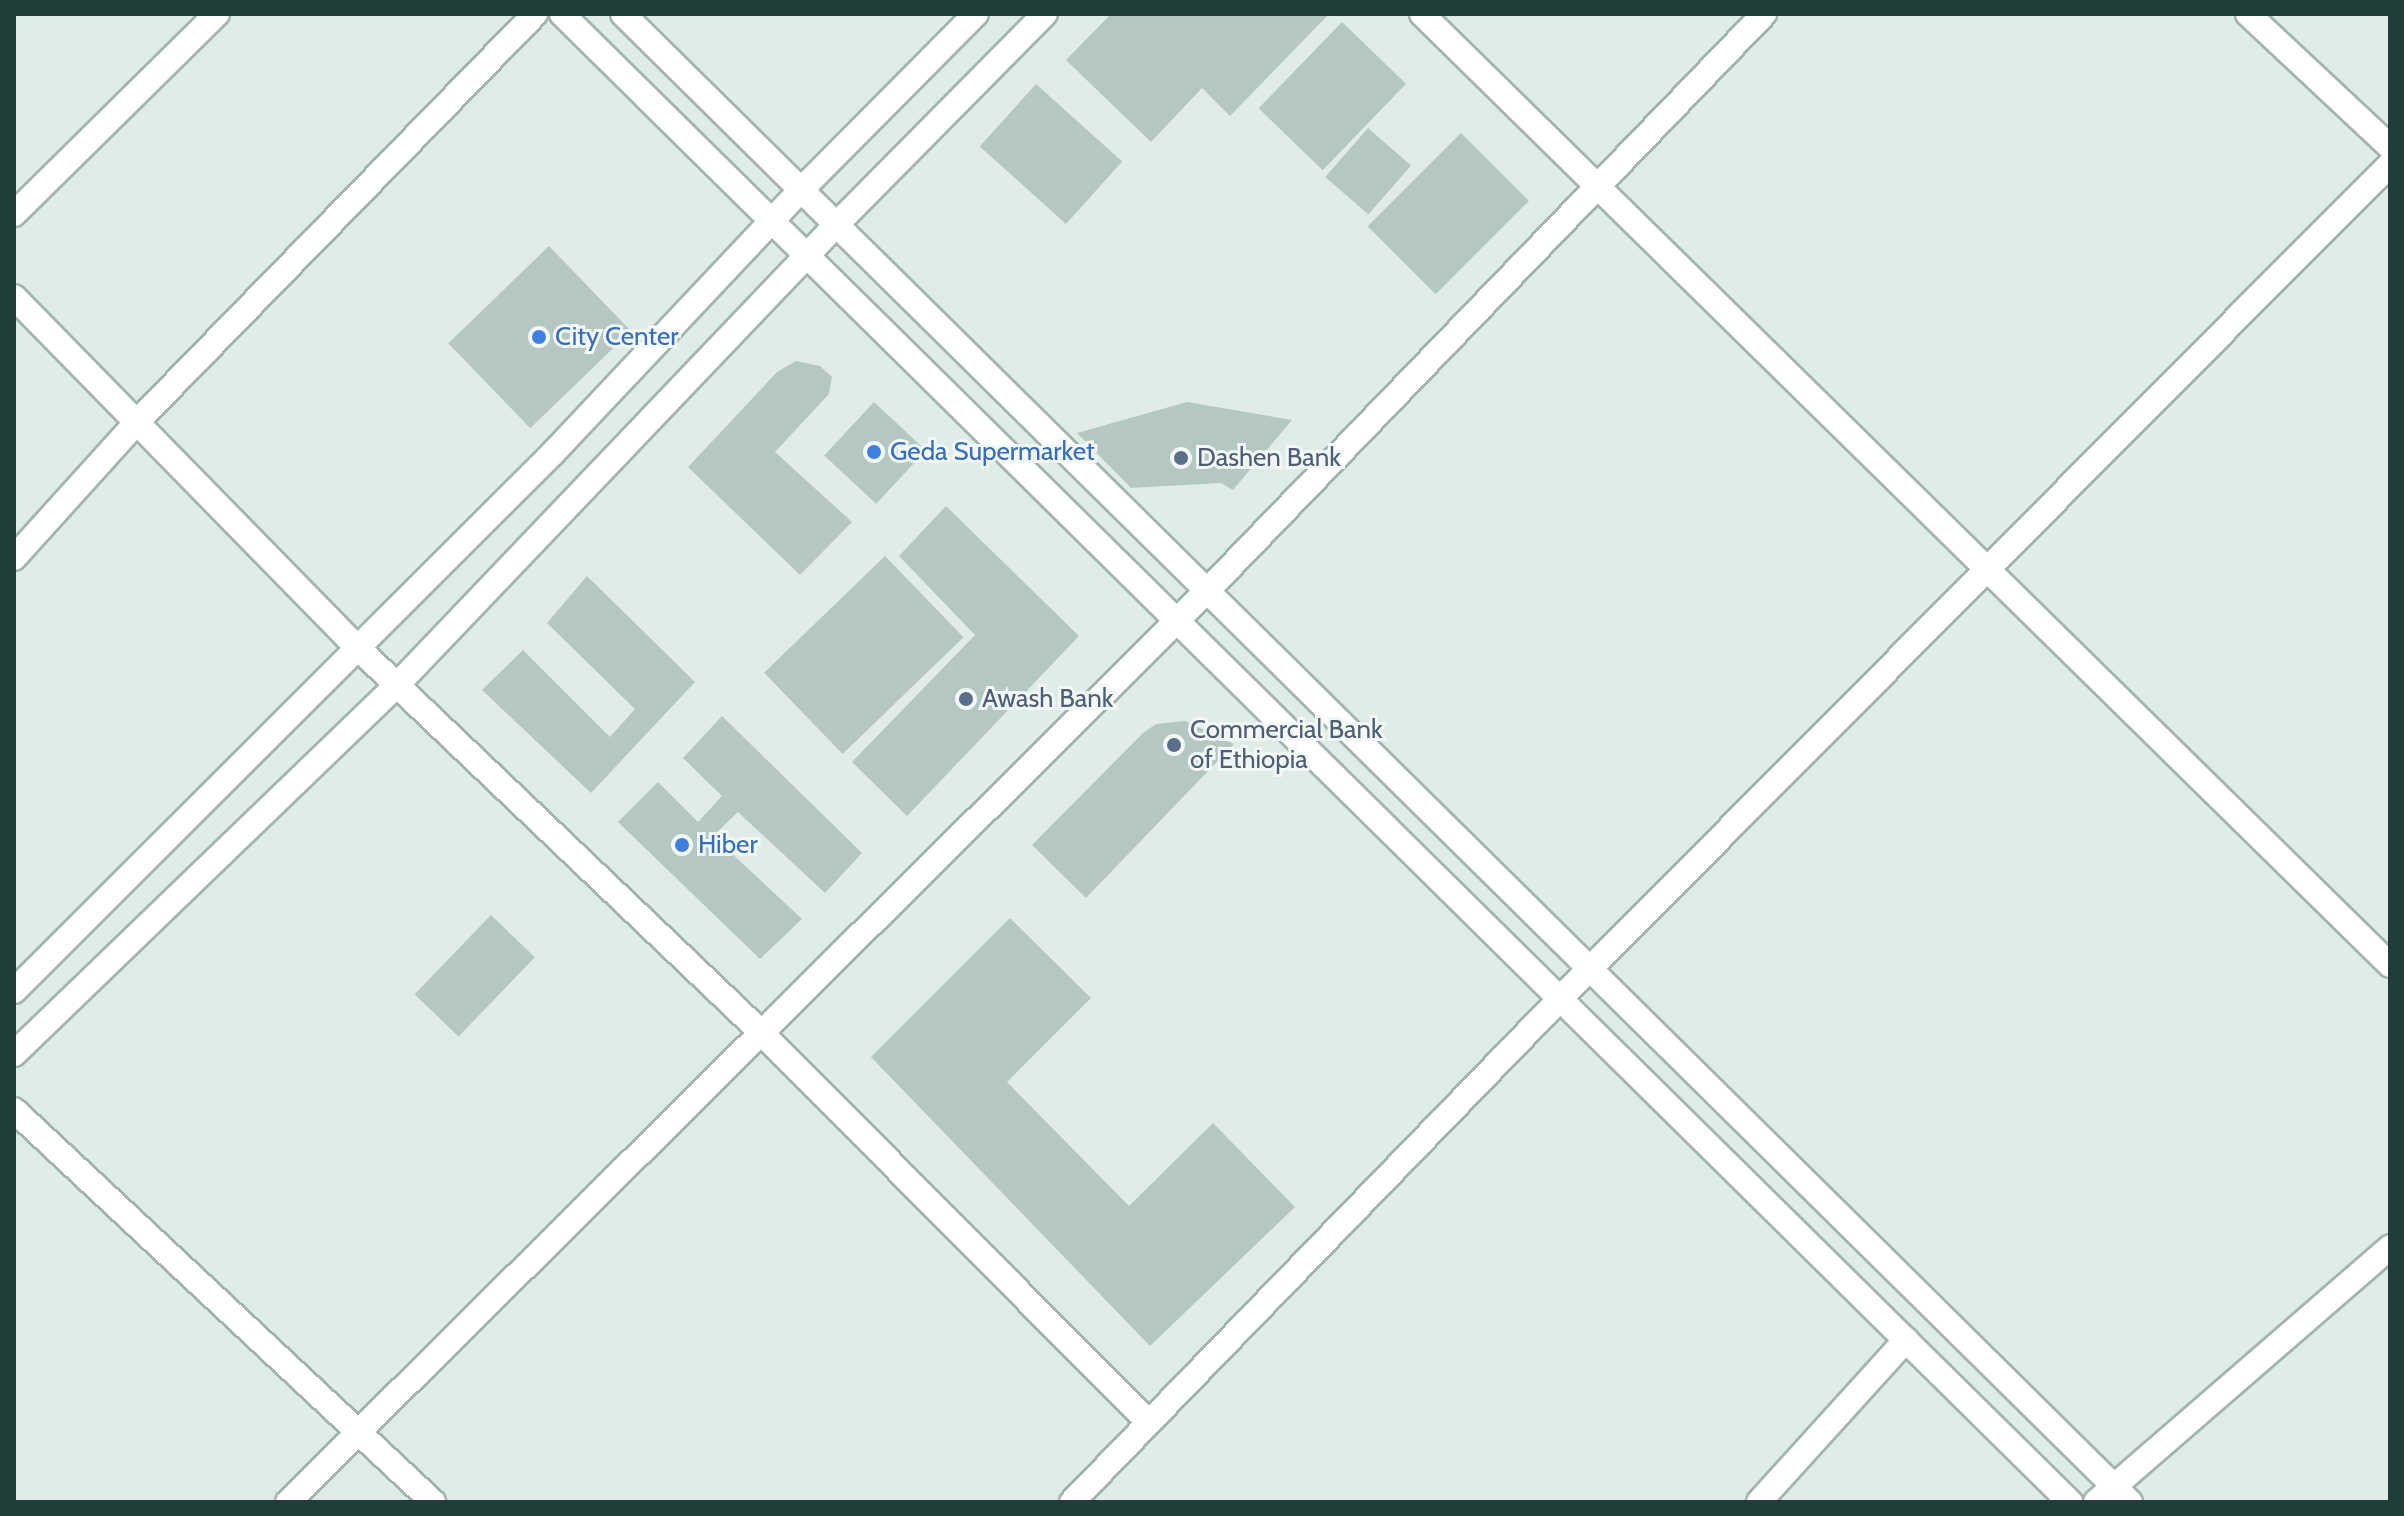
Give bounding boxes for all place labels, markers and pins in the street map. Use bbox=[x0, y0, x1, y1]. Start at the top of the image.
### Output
place label: City Center bbox=[555, 321, 679, 353]
marker: City Center bbox=[530, 328, 548, 346]
place label: Geda Supermarket bbox=[890, 436, 1095, 468]
place label: Dashen Bank bbox=[1197, 442, 1341, 474]
marker: Geda Supermarket bbox=[865, 443, 883, 461]
marker: Dashen Bank bbox=[1172, 449, 1190, 467]
place label: Awash Bank bbox=[982, 683, 1113, 715]
marker: Awash Bank bbox=[957, 690, 975, 708]
place label: Commercial Bank of Ethiopia bbox=[1190, 714, 1383, 776]
marker: Commercial Bank of Ethiopia bbox=[1165, 736, 1183, 754]
place label: Hiber bbox=[698, 829, 758, 861]
marker: Hiber bbox=[673, 836, 691, 854]

